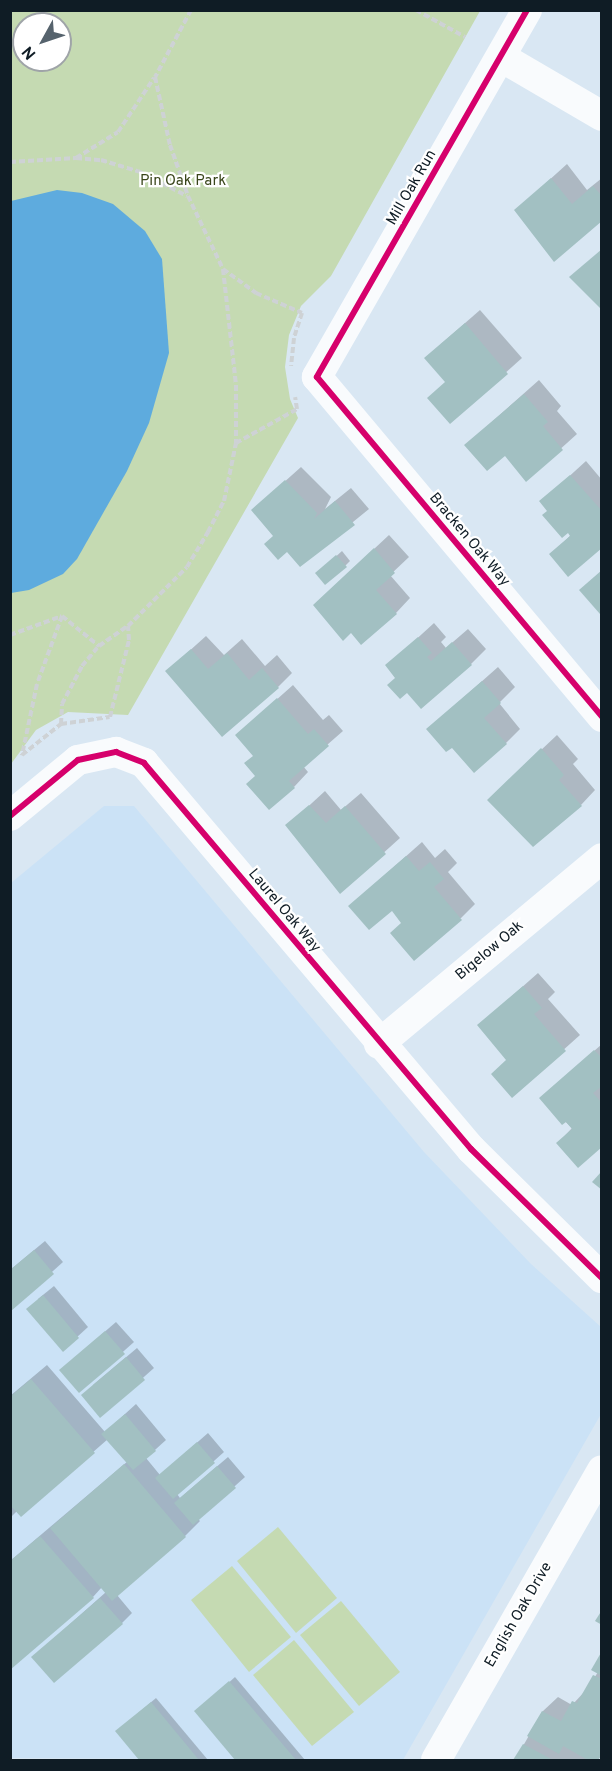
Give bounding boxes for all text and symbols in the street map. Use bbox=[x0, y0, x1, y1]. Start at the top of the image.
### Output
north arrow bbox=[12, 12, 72, 72]
text: N bbox=[18, 41, 41, 63]
street label: Mill Oak Run bbox=[383, 147, 441, 229]
park label: Pin Oak Park bbox=[140, 173, 226, 191]
street label: Bracken Oak Way bbox=[425, 489, 513, 591]
street label: Laurel Oak Way bbox=[244, 865, 324, 957]
street label: Bigelow Oak bbox=[452, 917, 528, 985]
street label: English Oak Drive bbox=[482, 1559, 556, 1671]

